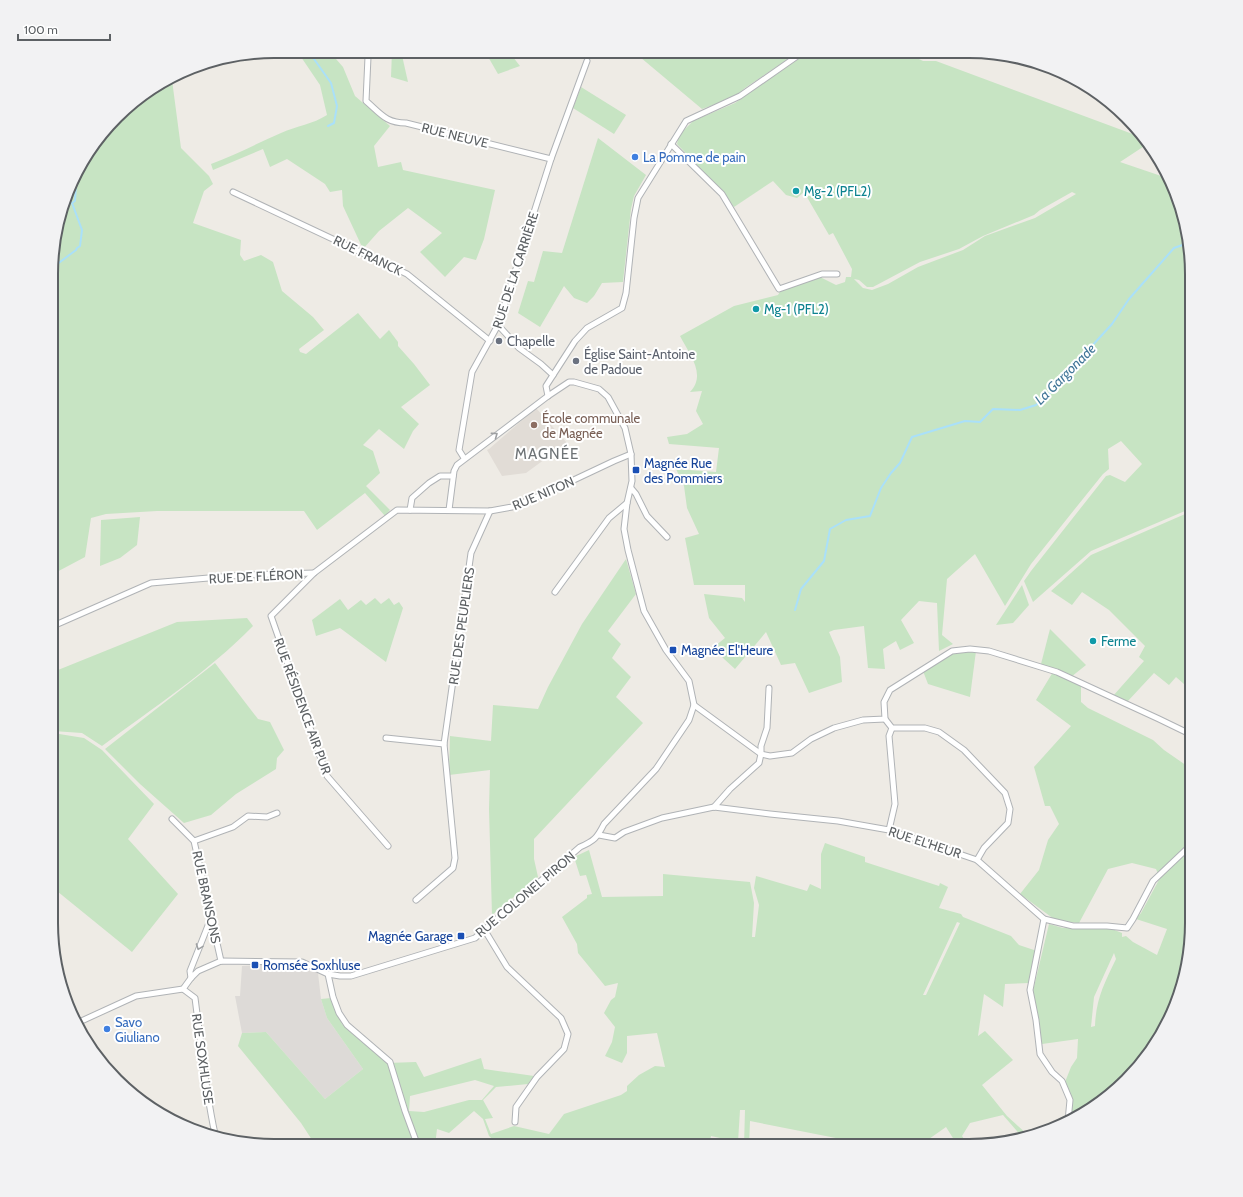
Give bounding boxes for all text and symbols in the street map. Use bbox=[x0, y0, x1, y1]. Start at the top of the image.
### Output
scale bar bbox=[18, 16, 110, 42]
text: 100 m bbox=[24, 22, 58, 37]
street label: RUE NEUVE bbox=[420, 119, 490, 151]
place label: La Pomme de pain bbox=[643, 149, 746, 165]
marker: La Pomme de pain bbox=[630, 152, 640, 162]
place label: Mg-2 (PFL2) bbox=[804, 183, 871, 199]
marker: Mg-2 (PFL2) bbox=[791, 186, 801, 196]
street label: RUE DE LA CARRIÈRE bbox=[488, 209, 541, 330]
street label: RUE FRANCK bbox=[331, 231, 406, 279]
place label: Mg-1 (PFL2) bbox=[764, 301, 829, 317]
marker: Mg-1 (PFL2) bbox=[751, 304, 761, 314]
place label: Chapelle bbox=[507, 333, 555, 349]
marker: Chapelle bbox=[494, 336, 504, 346]
water label: La Gargonade bbox=[1031, 339, 1100, 408]
place label: Église Saint-Antoine de Padoue bbox=[584, 345, 696, 377]
marker: Église Saint-Antoine de Padoue bbox=[571, 356, 581, 366]
place label: École communale de Magnée bbox=[542, 409, 641, 441]
marker: École communale de Magnée bbox=[529, 420, 539, 430]
one-way arrow bbox=[491, 433, 498, 440]
district label: MAGNÉE bbox=[515, 444, 579, 463]
place label: Magnée Rue des Pommiers bbox=[644, 455, 723, 486]
marker: Magnée Rue des Pommiers bbox=[631, 465, 641, 475]
street label: RUE NITON bbox=[510, 473, 576, 513]
street label: RUE DE FLÉRON bbox=[208, 565, 304, 586]
street label: RUE DES PEUPLIERS bbox=[445, 566, 477, 686]
place label: Ferme bbox=[1101, 633, 1136, 649]
street label: RUE RÉSIDENCE AIR PUR bbox=[271, 635, 336, 777]
marker: Ferme bbox=[1088, 636, 1098, 646]
place label: Magnée El'Heure bbox=[681, 642, 773, 658]
marker: Magnée El'Heure bbox=[668, 645, 678, 655]
street label: RUE EL'HEUR bbox=[886, 823, 964, 861]
street label: RUE COLONEL PIRON bbox=[472, 848, 578, 940]
street label: RUE BRANSONS bbox=[189, 849, 225, 945]
place label: Magnée Garage bbox=[368, 928, 453, 944]
marker: Magnée Garage bbox=[456, 931, 466, 941]
one-way arrow bbox=[195, 944, 204, 951]
place label: Romsée Soxhluse bbox=[263, 957, 361, 973]
marker: Romsée Soxhluse bbox=[250, 960, 260, 970]
street label: RUE SOXHLUSE bbox=[189, 1012, 217, 1106]
place label: Savo Giuliano bbox=[115, 1014, 160, 1045]
marker: Savo Giuliano bbox=[102, 1024, 112, 1034]

